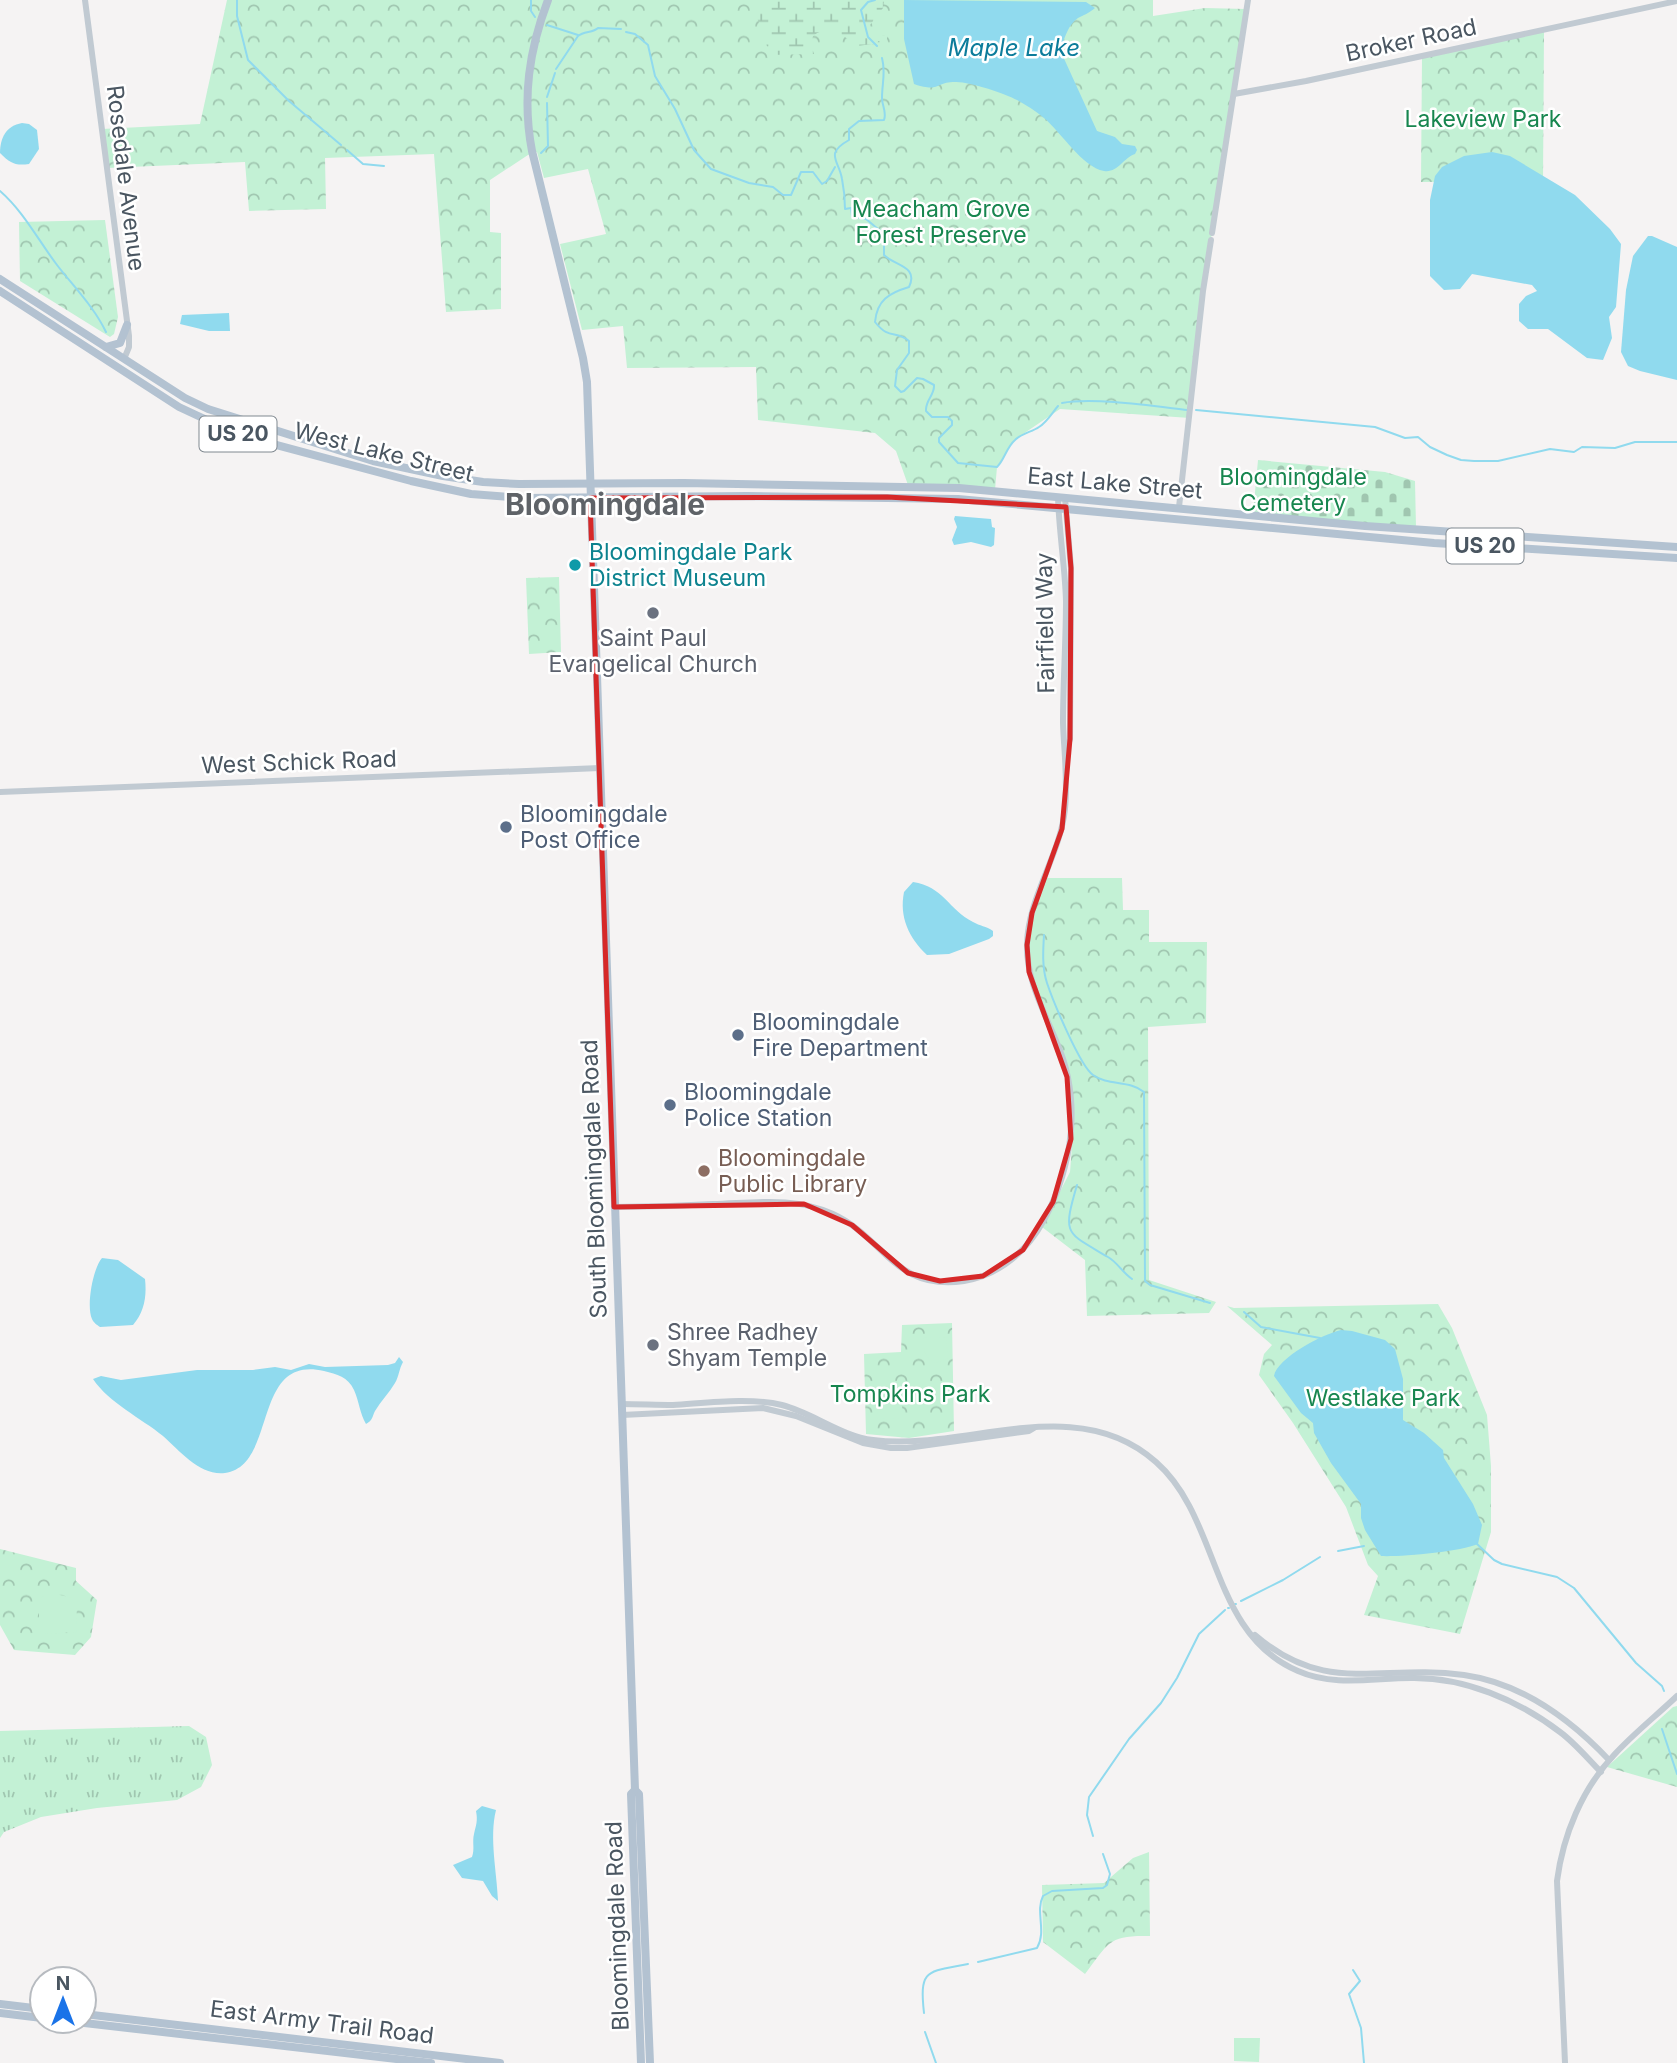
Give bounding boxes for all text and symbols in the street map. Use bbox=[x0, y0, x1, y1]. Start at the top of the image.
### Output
street label: Broker Road bbox=[1343, 12, 1479, 68]
water label: Maple Lake bbox=[948, 33, 1080, 62]
street label: Rosedale Avenue bbox=[101, 83, 151, 273]
park label: Lakeview Park bbox=[1404, 105, 1562, 133]
park label: Meacham Grove Forest Preserve bbox=[852, 195, 1030, 249]
road number: US 20 bbox=[200, 416, 276, 452]
street label: West Lake Street bbox=[291, 416, 477, 488]
street label: East Lake Street bbox=[1026, 461, 1204, 505]
park label: Bloomingdale Cemetery bbox=[1219, 463, 1367, 517]
district label: Bloomingdale bbox=[505, 486, 705, 522]
road number: US 20 bbox=[1446, 528, 1524, 564]
place label: Bloomingdale Park District Museum bbox=[589, 538, 793, 592]
street label: Fairfield Way bbox=[1030, 552, 1060, 694]
marker: Bloomingdale Park District Museum bbox=[567, 557, 583, 573]
marker: Saint Paul Evangelical Church bbox=[645, 605, 661, 621]
place label: Saint Paul Evangelical Church bbox=[548, 624, 758, 678]
street label: West Schick Road bbox=[201, 745, 397, 779]
place label: Bloomingdale Post Office bbox=[520, 800, 668, 854]
marker: Bloomingdale Post Office bbox=[498, 819, 514, 835]
place label: Bloomingdale Fire Department bbox=[752, 1008, 928, 1062]
marker: Bloomingdale Fire Department bbox=[730, 1027, 746, 1043]
street label: South Bloomingdale Road bbox=[575, 1039, 613, 1319]
place label: Bloomingdale Police Station bbox=[684, 1078, 832, 1132]
marker: Bloomingdale Police Station bbox=[662, 1097, 678, 1113]
place label: Bloomingdale Public Library bbox=[718, 1144, 867, 1198]
marker: Bloomingdale Public Library bbox=[696, 1163, 712, 1179]
place label: Shree Radhey Shyam Temple bbox=[667, 1318, 827, 1372]
marker: Shree Radhey Shyam Temple bbox=[645, 1337, 661, 1353]
park label: Tompkins Park bbox=[830, 1380, 991, 1408]
park label: Westlake Park bbox=[1306, 1384, 1461, 1412]
street label: Bloomingdale Road bbox=[599, 1821, 635, 2031]
north arrow bbox=[28, 1965, 98, 2035]
text: N bbox=[56, 1972, 70, 1995]
street label: East Army Trail Road bbox=[209, 1994, 435, 2050]

